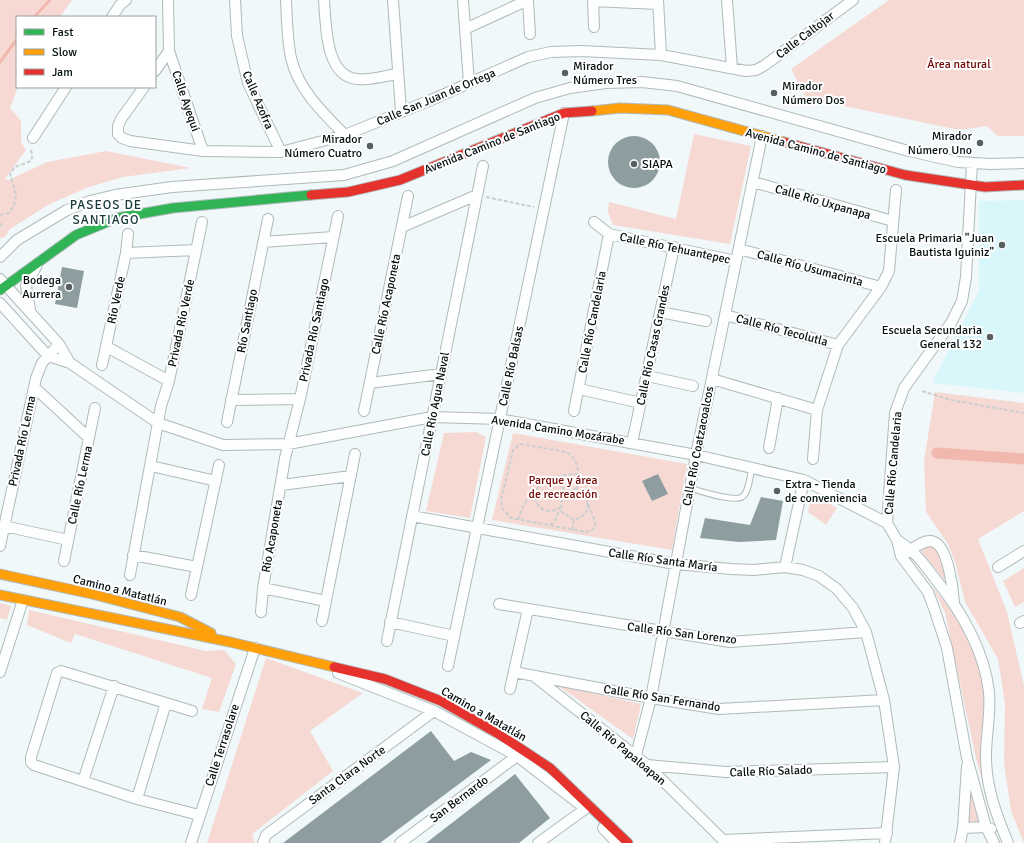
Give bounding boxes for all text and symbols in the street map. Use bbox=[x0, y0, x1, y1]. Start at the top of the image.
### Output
street label: Calle Caltojar bbox=[773, 8, 838, 62]
legend bbox=[16, 16, 156, 88]
text: Fast bbox=[52, 25, 73, 40]
text: Slow bbox=[52, 45, 77, 60]
park label: Área natural bbox=[927, 57, 991, 72]
place label: Mirador Número Tres bbox=[573, 59, 637, 88]
text: Jam bbox=[52, 65, 73, 80]
street label: Calle San Juan de Ortega bbox=[374, 66, 498, 129]
marker: Mirador Número Tres bbox=[560, 68, 570, 78]
street label: Calle Ayequi bbox=[168, 69, 203, 134]
street label: Calle Azofra bbox=[239, 69, 277, 132]
place label: Mirador Número Dos bbox=[782, 79, 845, 108]
marker: Mirador Número Dos bbox=[769, 88, 779, 98]
street label: Avenida Camino de Santiago bbox=[422, 109, 562, 178]
street label: Avenida Camino de Santiago bbox=[744, 125, 888, 178]
place label: Mirador Número Uno bbox=[908, 129, 973, 158]
place label: Mirador Número Cuatro bbox=[284, 132, 363, 161]
marker: Mirador Número Uno bbox=[975, 138, 985, 148]
marker: Mirador Número Cuatro bbox=[365, 141, 375, 151]
place label: SIAPA bbox=[642, 157, 674, 172]
marker: SIAPA bbox=[629, 159, 639, 169]
street label: Calle Río Uxpanapa bbox=[773, 182, 872, 223]
district label: PASEOS DE SANTIAGO bbox=[70, 197, 142, 228]
street label: Calle Río Tehuantepec bbox=[618, 229, 732, 268]
place label: Escuela Primaria "Juan Bautista Iguiniz" bbox=[876, 231, 994, 260]
marker: Escuela Primaria "Juan Bautista Iguiniz" bbox=[997, 240, 1007, 250]
street label: Calle Río Usumacinta bbox=[755, 247, 864, 290]
street label: Calle Río Acaponeta bbox=[369, 252, 404, 356]
street label: Calle Río Candelaria bbox=[575, 270, 610, 374]
place label: Bodega Aurrera bbox=[22, 273, 61, 302]
street label: Río Verde bbox=[104, 275, 129, 325]
street label: Privada Río Santiago bbox=[296, 277, 333, 383]
street label: Privada Río Verde bbox=[165, 278, 198, 368]
marker: Bodega Aurrera bbox=[64, 282, 74, 292]
street label: Calle Río Casas Grandes bbox=[633, 283, 674, 407]
street label: Río Santiago bbox=[234, 288, 261, 354]
street label: Calle Río Tecolutla bbox=[734, 311, 829, 350]
place label: Escuela Secundaria General 132 bbox=[882, 323, 982, 352]
street label: Calle Río Balsas bbox=[496, 325, 527, 408]
marker: Escuela Secundaria General 132 bbox=[985, 332, 995, 342]
street label: Calle Río Agua Naval bbox=[418, 350, 453, 458]
street label: Calle Río Coatzacoalcos bbox=[680, 385, 717, 507]
street label: Privada Río Lerma bbox=[6, 394, 39, 488]
street label: Calle Río Candelaria bbox=[882, 411, 905, 515]
street label: Avenida Camino Mozárabe bbox=[490, 413, 626, 448]
street label: Calle Río Lerma bbox=[65, 444, 96, 526]
park label: Parque y área de recreación bbox=[528, 473, 598, 502]
place label: Extra - Tienda de conveniencia bbox=[785, 477, 867, 506]
marker: Extra - Tienda de conveniencia bbox=[772, 486, 782, 496]
street label: Río Acaponeta bbox=[259, 498, 286, 574]
street label: Calle Río Santa María bbox=[607, 545, 718, 576]
street label: Camino a Matatlán bbox=[71, 572, 168, 609]
street label: Calle Río San Lorenzo bbox=[626, 619, 738, 648]
street label: Calle Río San Fernando bbox=[602, 682, 721, 715]
street label: Camino a Matatlán bbox=[438, 684, 529, 745]
street label: Calle Terrasolare bbox=[202, 702, 243, 788]
street label: Calle Río Papaloapan bbox=[577, 708, 669, 789]
street label: Santa Clara Norte bbox=[306, 743, 389, 808]
street label: Calle Río Salado bbox=[729, 763, 813, 780]
street label: San Bernardo bbox=[427, 773, 491, 826]

